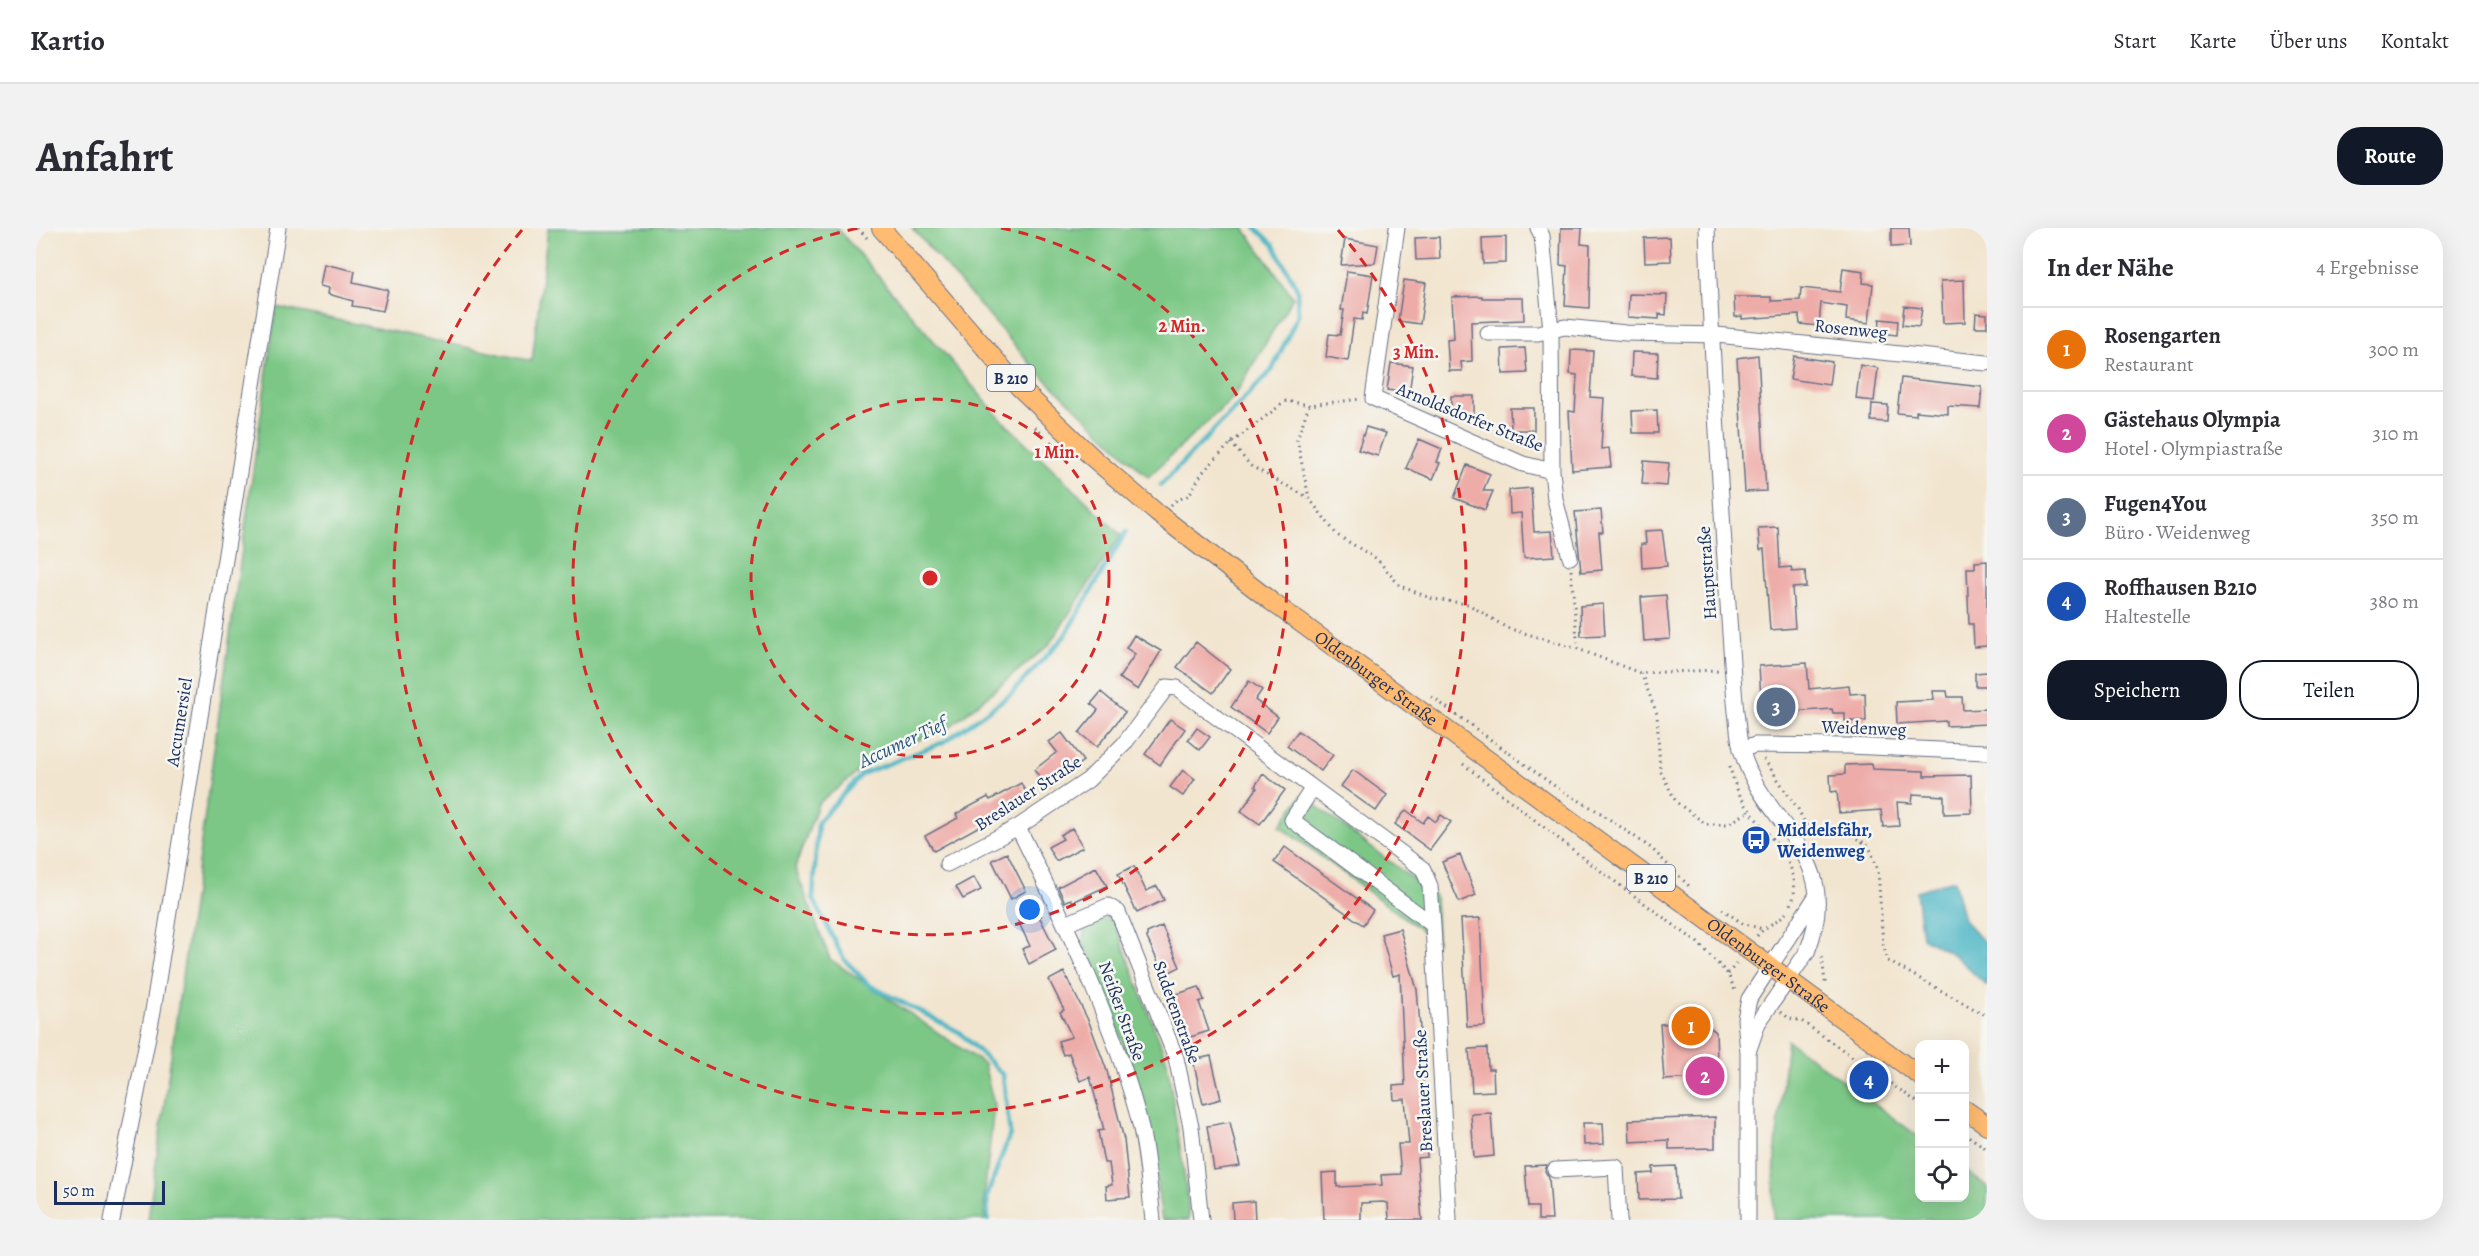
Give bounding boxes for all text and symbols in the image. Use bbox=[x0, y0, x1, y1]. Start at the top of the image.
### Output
text: Kartio bbox=[30, 22, 105, 60]
text: Start bbox=[2114, 27, 2156, 55]
text: Karte bbox=[2189, 27, 2237, 55]
text: Über uns bbox=[2270, 27, 2347, 55]
text: Kontakt bbox=[2380, 27, 2449, 55]
button: Route bbox=[2337, 127, 2443, 185]
text: Anfahrt bbox=[36, 128, 173, 185]
text: In der Nähe bbox=[2047, 250, 2174, 285]
text: 4 Ergebnisse bbox=[2316, 254, 2419, 281]
street label: Rosenweg bbox=[1813, 313, 1889, 345]
text: 2 Min. bbox=[1158, 314, 1206, 338]
text: Rosengarten bbox=[2104, 321, 2221, 351]
text: 1 bbox=[2063, 336, 2070, 363]
text: 300 m bbox=[2369, 336, 2419, 363]
text: 3 Min. bbox=[1393, 340, 1439, 364]
text: Restaurant bbox=[2104, 351, 2194, 378]
road number: B 210 bbox=[987, 365, 1035, 391]
street label: Arnoldsdorfer Straße bbox=[1392, 376, 1547, 457]
text: Gästehaus Olympia bbox=[2104, 405, 2281, 435]
text: 2 bbox=[2062, 420, 2071, 447]
text: 310 m bbox=[2373, 420, 2419, 447]
text: Hotel · Olympiastraße bbox=[2104, 435, 2283, 462]
text: 1 Min. bbox=[1035, 440, 1079, 464]
text: Fugen4You bbox=[2104, 489, 2207, 519]
text: 3 bbox=[2062, 504, 2071, 531]
text: 350 m bbox=[2371, 504, 2419, 531]
text: Büro · Weidenweg bbox=[2104, 519, 2251, 546]
street label: Hauptstraße bbox=[1692, 525, 1722, 621]
centre of rings bbox=[920, 568, 940, 588]
text: Roffhausen B210 bbox=[2104, 573, 2257, 603]
text: 4 bbox=[2062, 588, 2071, 615]
text: 380 m bbox=[2370, 588, 2419, 615]
text: Haltestelle bbox=[2104, 603, 2191, 630]
street label: Oldenburger Straße bbox=[1310, 625, 1443, 731]
button: Speichern bbox=[2047, 660, 2227, 720]
button: Teilen bbox=[2239, 660, 2419, 720]
street label: Accumersiel bbox=[160, 675, 198, 769]
pin: 3 bbox=[1756, 684, 1796, 730]
water label: Accumer Tief bbox=[853, 709, 954, 775]
street label: Weidenweg bbox=[1820, 714, 1907, 741]
street label: Breslauer Straße bbox=[970, 749, 1086, 837]
place label: Middelsfähr, Weidenweg bbox=[1776, 818, 1872, 863]
bus stop icon: Middelsfähr, Weidenweg bbox=[1740, 824, 1772, 856]
road number: B 210 bbox=[1627, 865, 1675, 891]
your location bbox=[1015, 895, 1044, 924]
street label: Oldenburger Straße bbox=[1702, 912, 1835, 1018]
street label: Sudetenstraße bbox=[1147, 957, 1207, 1067]
street label: Neißer Straße bbox=[1093, 958, 1151, 1064]
pin: 1 bbox=[1672, 1004, 1710, 1048]
street label: Breslauer Straße bbox=[1408, 1029, 1438, 1153]
map controls bbox=[1915, 1040, 1969, 1202]
button: + bbox=[1915, 1040, 1969, 1094]
pin: 2 bbox=[1686, 1054, 1724, 1098]
pin: 4 bbox=[1850, 1058, 1888, 1102]
button: − bbox=[1915, 1094, 1969, 1148]
button: locate bbox=[1915, 1148, 1969, 1202]
scale bar bbox=[54, 1178, 165, 1206]
text: 50 m bbox=[63, 1180, 95, 1202]

